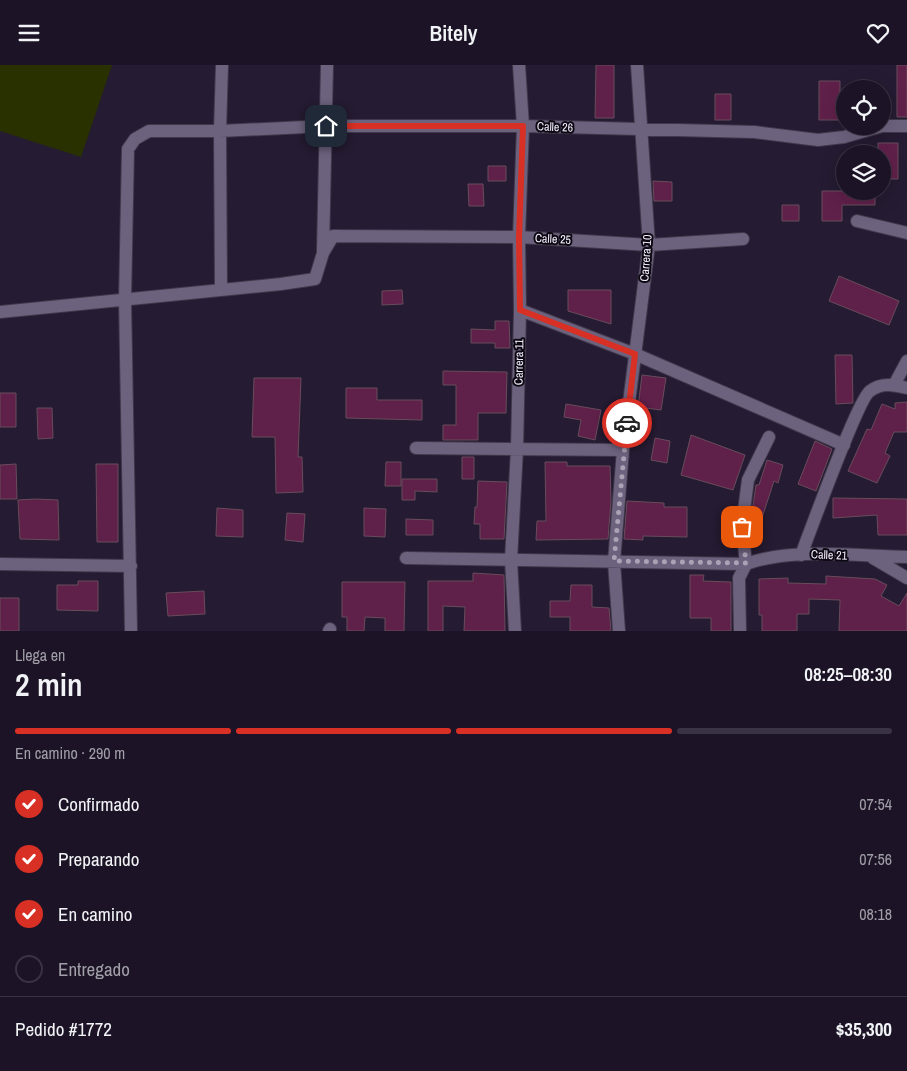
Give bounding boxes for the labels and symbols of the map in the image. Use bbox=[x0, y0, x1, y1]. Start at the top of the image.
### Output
pin bbox=[305, 105, 347, 147]
street label: Calle 26 bbox=[537, 118, 573, 136]
street label: Calle 25 bbox=[535, 230, 572, 248]
street label: Carrera 10 bbox=[636, 234, 656, 282]
street label: Carrera 11 bbox=[511, 338, 527, 385]
courier bbox=[602, 398, 652, 448]
pin bbox=[721, 506, 763, 548]
street label: Calle 21 bbox=[811, 546, 848, 564]

